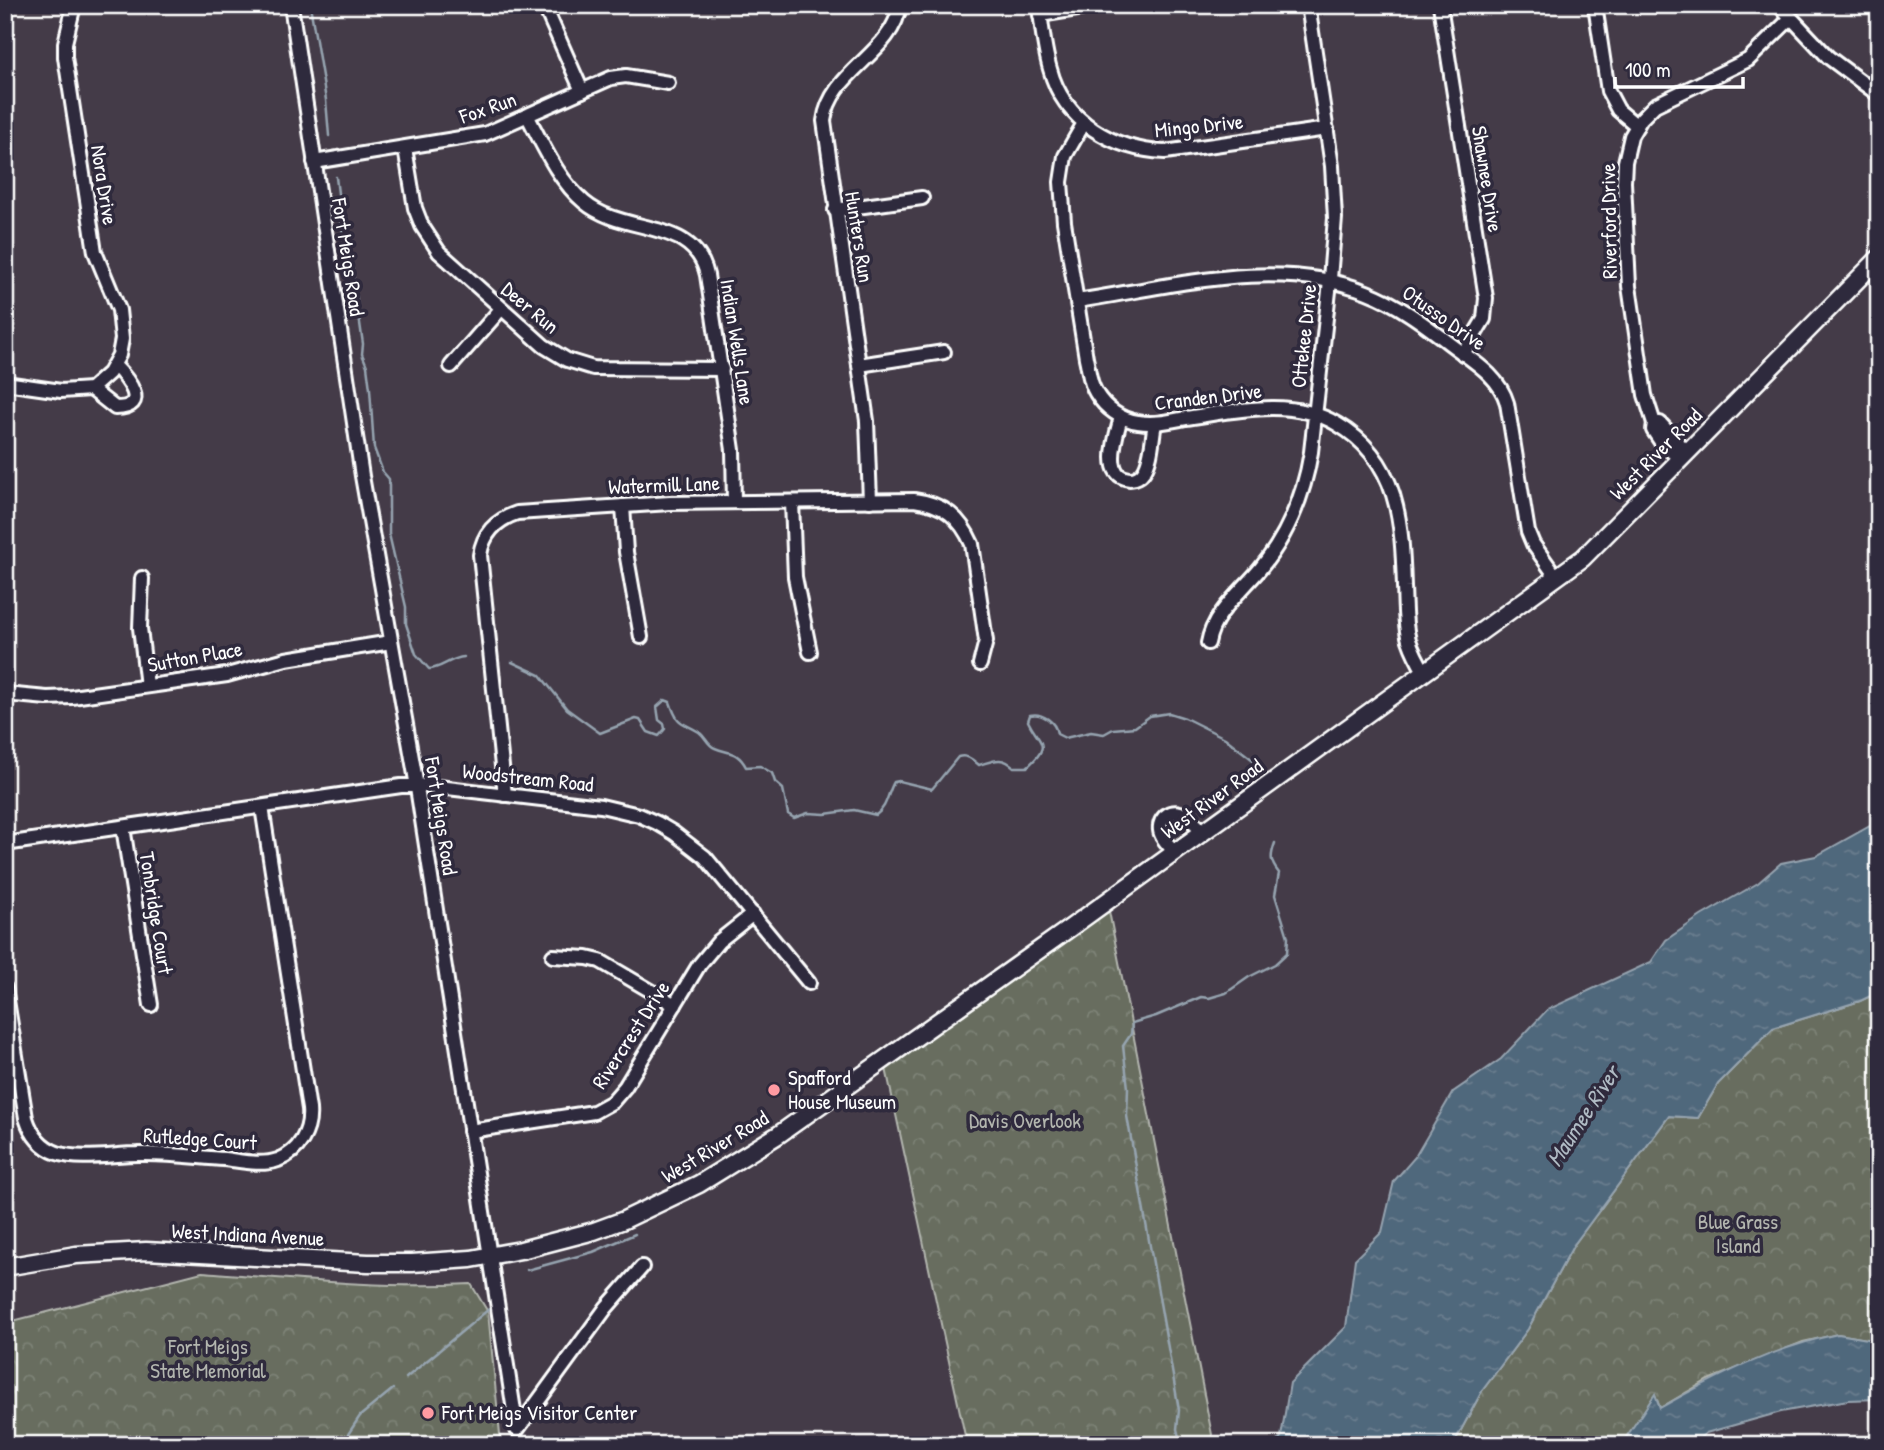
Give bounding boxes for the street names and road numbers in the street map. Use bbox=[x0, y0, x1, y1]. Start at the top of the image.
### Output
street label: Fox Run bbox=[455, 84, 520, 131]
street label: Mingo Drive bbox=[1153, 106, 1245, 145]
street label: Shawnee Drive bbox=[1465, 124, 1510, 234]
street label: Nora Drive bbox=[84, 143, 125, 227]
street label: Riverford Drive bbox=[1593, 163, 1624, 279]
street label: Hunters Run bbox=[838, 189, 881, 284]
street label: Fort Meigs Road bbox=[325, 195, 372, 318]
street label: Deer Run bbox=[495, 275, 565, 340]
street label: Indian Wells Lane bbox=[713, 277, 762, 407]
street label: Otusso Drive bbox=[1397, 278, 1492, 357]
street label: Ottekee Drive bbox=[1284, 283, 1323, 389]
street label: Cranden Drive bbox=[1153, 376, 1263, 417]
street label: West River Road bbox=[1603, 401, 1708, 506]
street label: Watermill Lane bbox=[608, 468, 720, 501]
street label: Sutton Place bbox=[145, 634, 245, 679]
street label: West River Road bbox=[1155, 752, 1269, 846]
street label: Fort Meigs Road bbox=[418, 754, 465, 877]
street label: Woodstream Road bbox=[461, 756, 595, 799]
street label: Tonbridge Court bbox=[133, 850, 181, 977]
street label: Rivercrest Drive bbox=[585, 975, 676, 1094]
street label: West River Road bbox=[656, 1103, 774, 1190]
street label: Rutledge Court bbox=[142, 1120, 258, 1157]
street label: West Indiana Avenue bbox=[171, 1216, 325, 1253]

